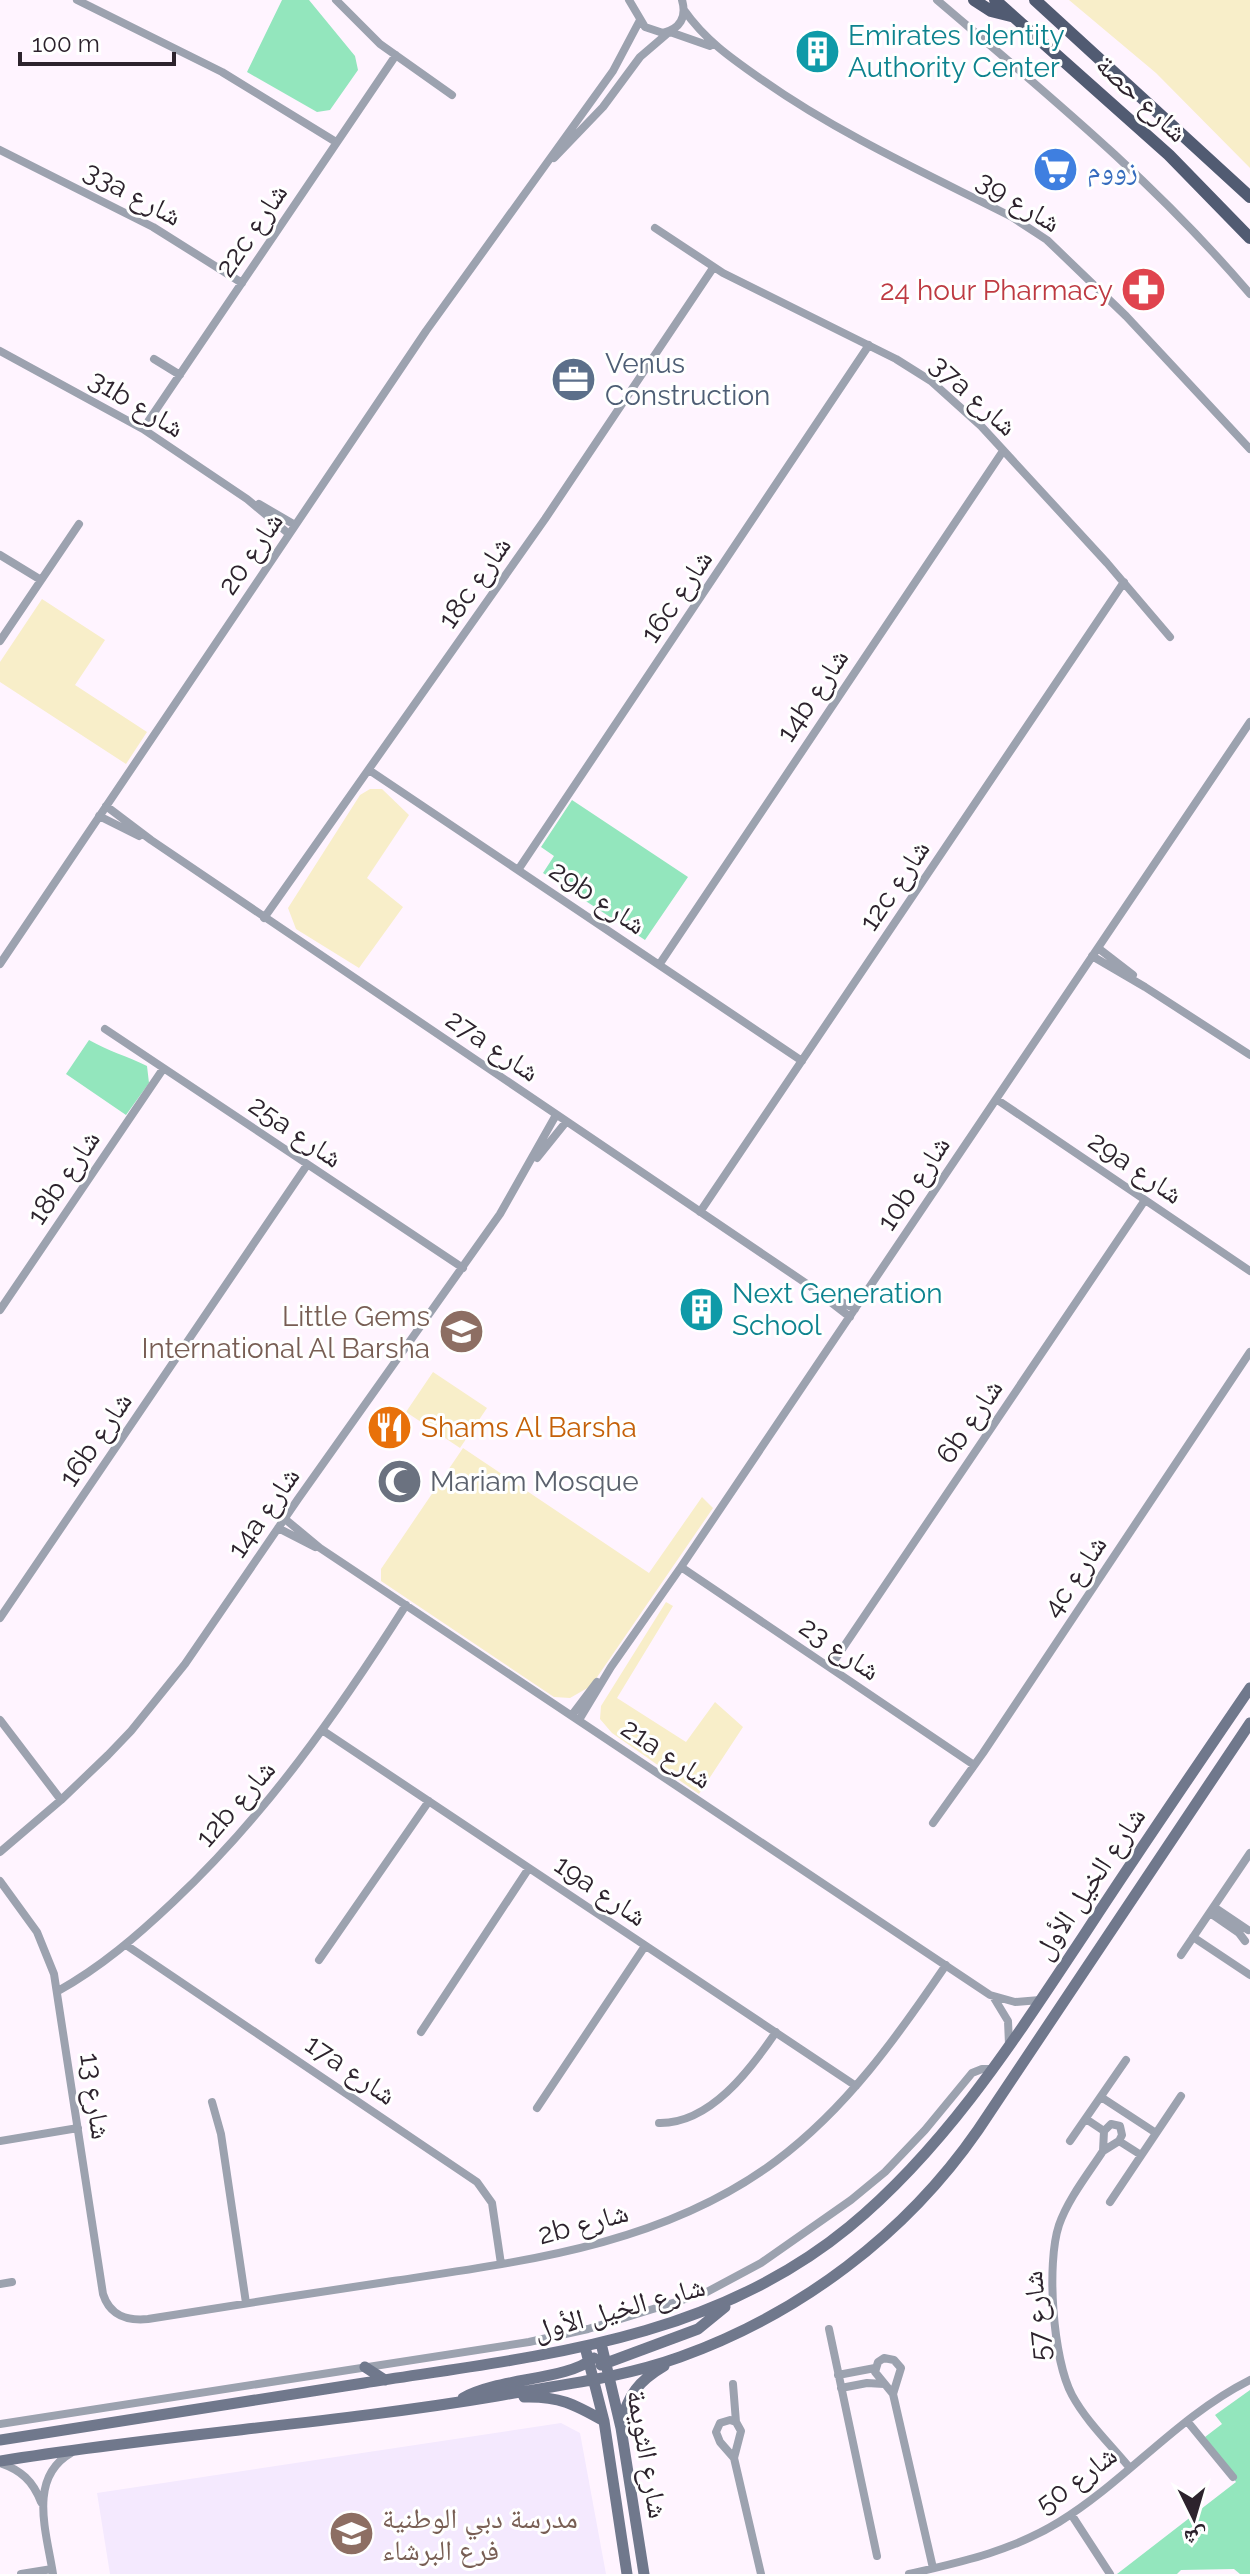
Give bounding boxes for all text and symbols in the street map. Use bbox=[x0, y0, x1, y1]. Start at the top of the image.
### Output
scale bar bbox=[20, 16, 174, 66]
place label: Emirates Identity Authority Center bbox=[848, 19, 1065, 84]
building icon: Emirates Identity Authority Center bbox=[793, 27, 841, 75]
text: 100 m bbox=[32, 29, 100, 58]
street label: شارع حصة bbox=[1089, 48, 1194, 150]
supermarket icon: زووم bbox=[1032, 145, 1080, 193]
place label: زووم bbox=[1087, 153, 1138, 188]
street label: 33a شارع bbox=[78, 154, 187, 234]
street label: شارع 39 bbox=[970, 164, 1067, 240]
street label: 22c شارع bbox=[208, 178, 295, 284]
pharmacy icon: 24 hour Pharmacy bbox=[1120, 266, 1168, 314]
place label: 24 hour Pharmacy bbox=[880, 274, 1113, 307]
place label: Venus Construction bbox=[605, 347, 770, 412]
street label: 37a شارع bbox=[923, 348, 1024, 444]
office icon: Venus Construction bbox=[550, 355, 598, 403]
street label: 31b شارع bbox=[83, 362, 190, 445]
street label: شارع 20 bbox=[211, 506, 291, 601]
street label: 18c شارع bbox=[431, 530, 519, 635]
street label: 16c شارع bbox=[633, 544, 720, 649]
street label: 14b شارع bbox=[769, 643, 856, 749]
street label: 12c شارع bbox=[852, 834, 938, 937]
street label: 29b شارع bbox=[543, 853, 652, 942]
street label: 27a شارع bbox=[439, 1002, 546, 1089]
street label: 25a شارع bbox=[242, 1088, 349, 1175]
street label: 18b شارع bbox=[20, 1124, 108, 1231]
street label: 29a شارع bbox=[1082, 1124, 1189, 1212]
street label: 10b شارع bbox=[870, 1130, 958, 1237]
place label: Next Generation School bbox=[732, 1277, 943, 1342]
building icon: Next Generation School bbox=[677, 1285, 725, 1333]
place label: Little Gems International Al Barsha bbox=[142, 1300, 430, 1365]
school or university icon: Little Gems International Al Barsha bbox=[437, 1308, 485, 1356]
street label: 6b شارع bbox=[929, 1373, 1010, 1470]
street label: 16b شارع bbox=[52, 1386, 140, 1493]
restaurant icon: Shams Al Barsha bbox=[366, 1403, 414, 1451]
place label: Shams Al Barsha bbox=[421, 1411, 637, 1444]
mosque icon: Mariam Mosque bbox=[375, 1457, 423, 1505]
street label: 14a شارع bbox=[220, 1461, 307, 1564]
place label: Mariam Mosque bbox=[430, 1465, 639, 1498]
street label: 4c شارع bbox=[1035, 1529, 1114, 1624]
street label: شارع 23 bbox=[793, 1610, 886, 1688]
street label: 21a شارع bbox=[615, 1711, 718, 1797]
street label: 12b شارع bbox=[189, 1753, 283, 1854]
street label: شارع الخيل الأول bbox=[1026, 1801, 1153, 1966]
street label: 19a شارع bbox=[548, 1848, 653, 1934]
street label: 17a شارع bbox=[298, 2027, 402, 2113]
street label: شارع 13 bbox=[72, 2051, 118, 2142]
street label: 2b شارع bbox=[534, 2196, 632, 2252]
street label: شارع 57 bbox=[1016, 2269, 1058, 2362]
street label: شارع الخيل الأول bbox=[530, 2270, 709, 2348]
street label: شارع الثويمة bbox=[619, 2387, 675, 2521]
street label: شارع 50 bbox=[1029, 2438, 1124, 2521]
north arrow bbox=[1154, 2478, 1234, 2558]
place label: مدرسة دبي الوطنية فرع البرشاء bbox=[382, 2502, 578, 2568]
school or university icon: مدرسة دبي الوطنية فرع البرشاء bbox=[327, 2510, 375, 2558]
text: ش bbox=[1183, 2523, 1209, 2552]

